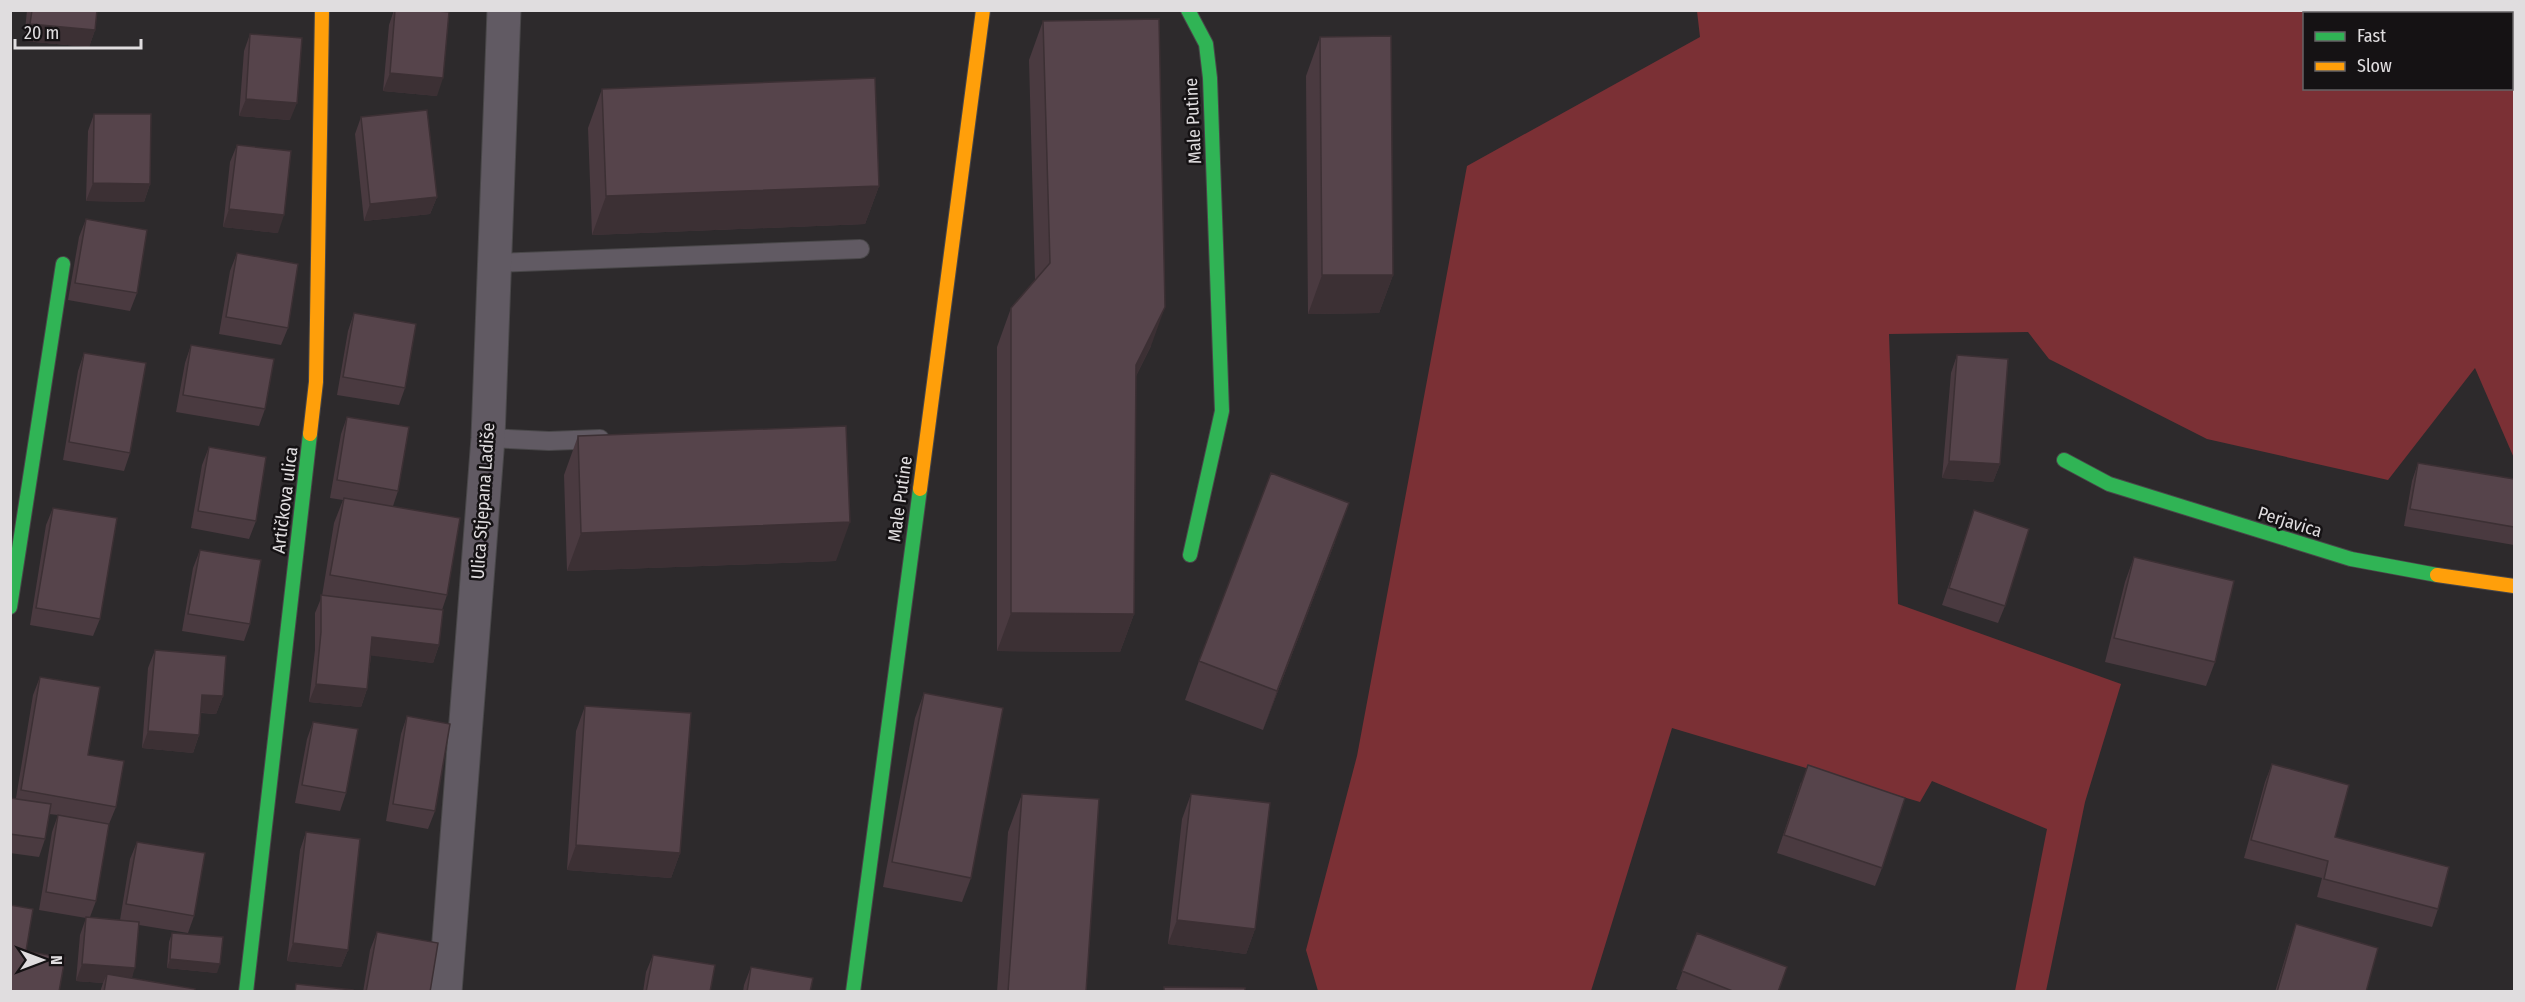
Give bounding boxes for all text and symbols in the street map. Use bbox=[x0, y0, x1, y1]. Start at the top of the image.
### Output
scale bar bbox=[15, 12, 141, 50]
legend bbox=[2303, 12, 2513, 90]
text: 20 m bbox=[24, 22, 59, 44]
text: Fast bbox=[2357, 25, 2386, 47]
text: Slow bbox=[2357, 55, 2392, 77]
street label: Male Putine bbox=[1180, 77, 1206, 165]
street label: Ulica Stjepana Ladiše bbox=[467, 422, 499, 580]
street label: Artičkova ulica bbox=[268, 445, 302, 555]
street label: Male Putine bbox=[883, 455, 917, 543]
street label: Perjavica bbox=[2255, 502, 2325, 542]
north arrow bbox=[12, 930, 72, 990]
text: N bbox=[47, 955, 66, 965]

